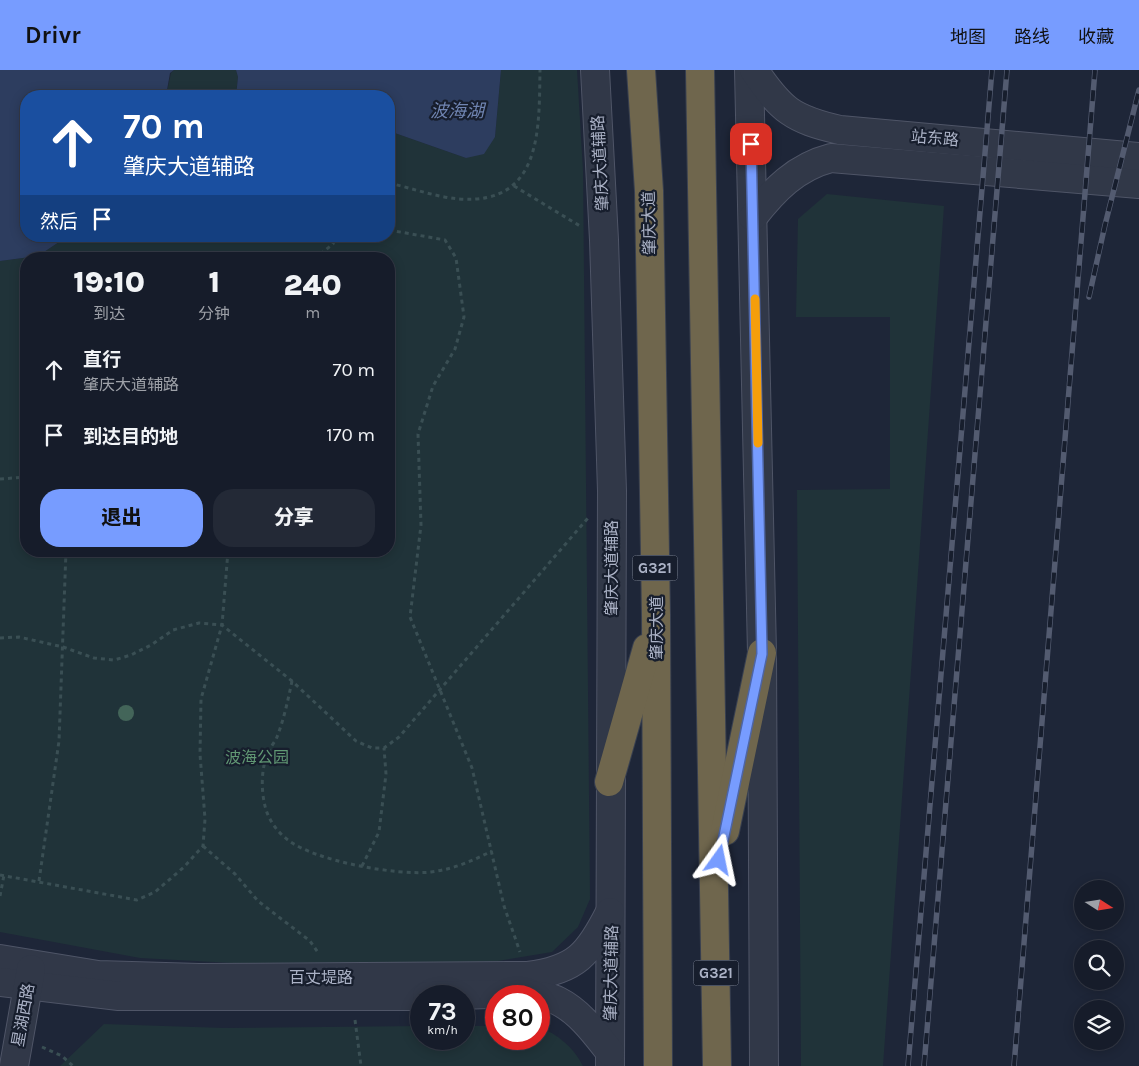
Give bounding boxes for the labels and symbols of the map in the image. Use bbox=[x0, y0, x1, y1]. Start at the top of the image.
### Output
water label: 波海湖 bbox=[430, 100, 487, 122]
street label: 肇庆大道辅路 bbox=[588, 115, 612, 211]
pin bbox=[730, 123, 772, 165]
street label: 站东路 bbox=[910, 126, 960, 150]
street label: 肇庆大道 bbox=[639, 191, 659, 255]
street label: 肇庆大道辅路 bbox=[602, 520, 621, 616]
road number: G321 bbox=[632, 556, 678, 580]
street label: 肇庆大道 bbox=[647, 596, 666, 660]
park label: 波海公园 bbox=[225, 748, 289, 767]
position arrow bbox=[692, 833, 744, 885]
north arrow bbox=[1074, 880, 1124, 930]
street label: 肇庆大道辅路 bbox=[601, 925, 621, 1021]
road number: G321 bbox=[694, 960, 738, 986]
street label: 百丈堤路 bbox=[289, 968, 353, 987]
street label: 星湖西路 bbox=[8, 982, 38, 1048]
speed limit sign: 80 bbox=[485, 985, 550, 1050]

